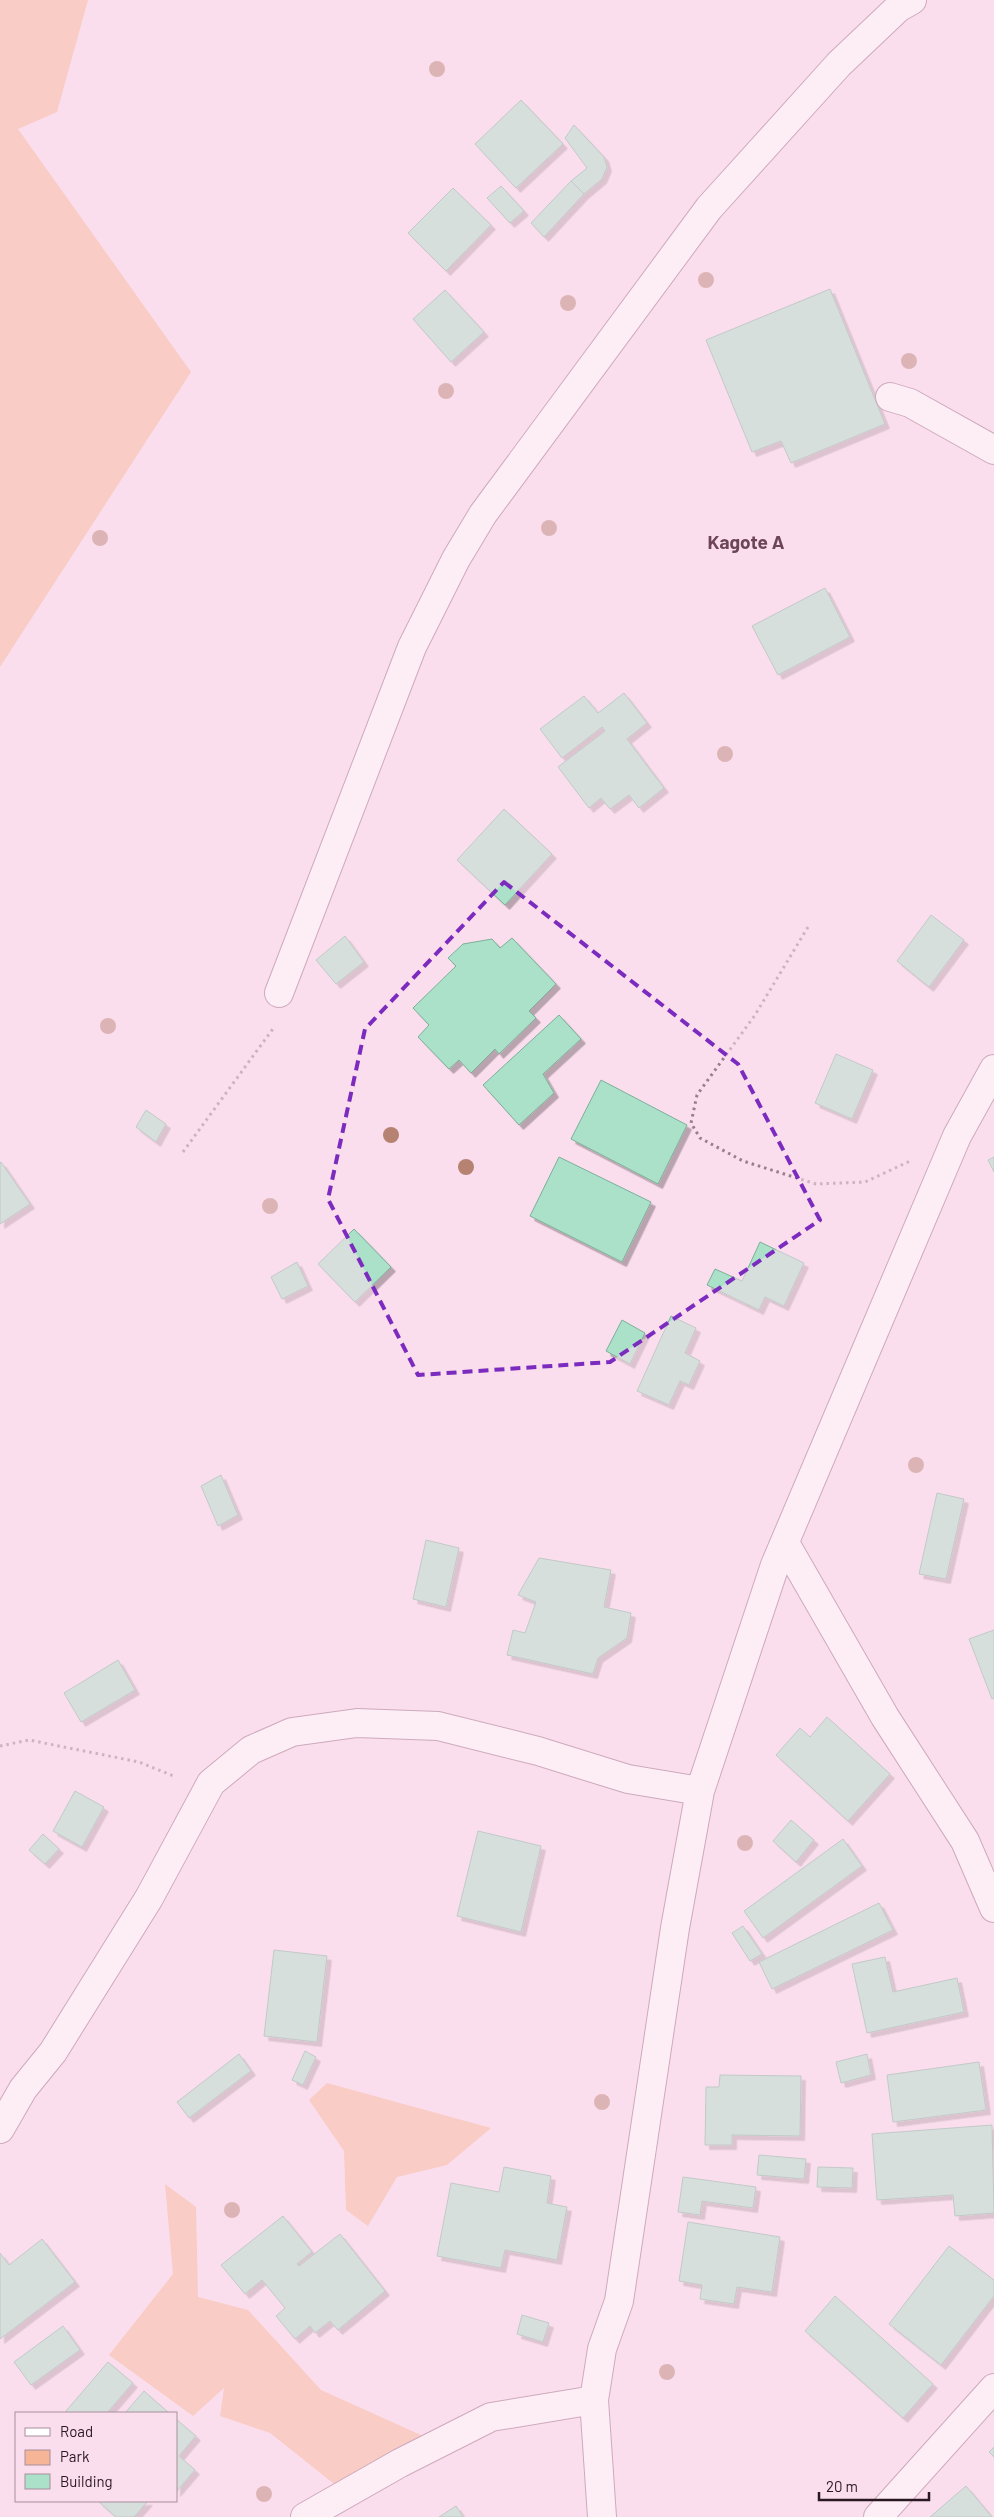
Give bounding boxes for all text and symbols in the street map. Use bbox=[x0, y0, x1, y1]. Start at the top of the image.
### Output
district label: Kagote A bbox=[708, 530, 785, 553]
legend bbox=[15, 2412, 178, 2502]
text: Road bbox=[60, 2422, 93, 2440]
text: Park bbox=[60, 2447, 90, 2465]
scale bar bbox=[819, 2470, 929, 2502]
text: Building bbox=[60, 2472, 113, 2490]
text: 20 m bbox=[826, 2477, 858, 2495]

